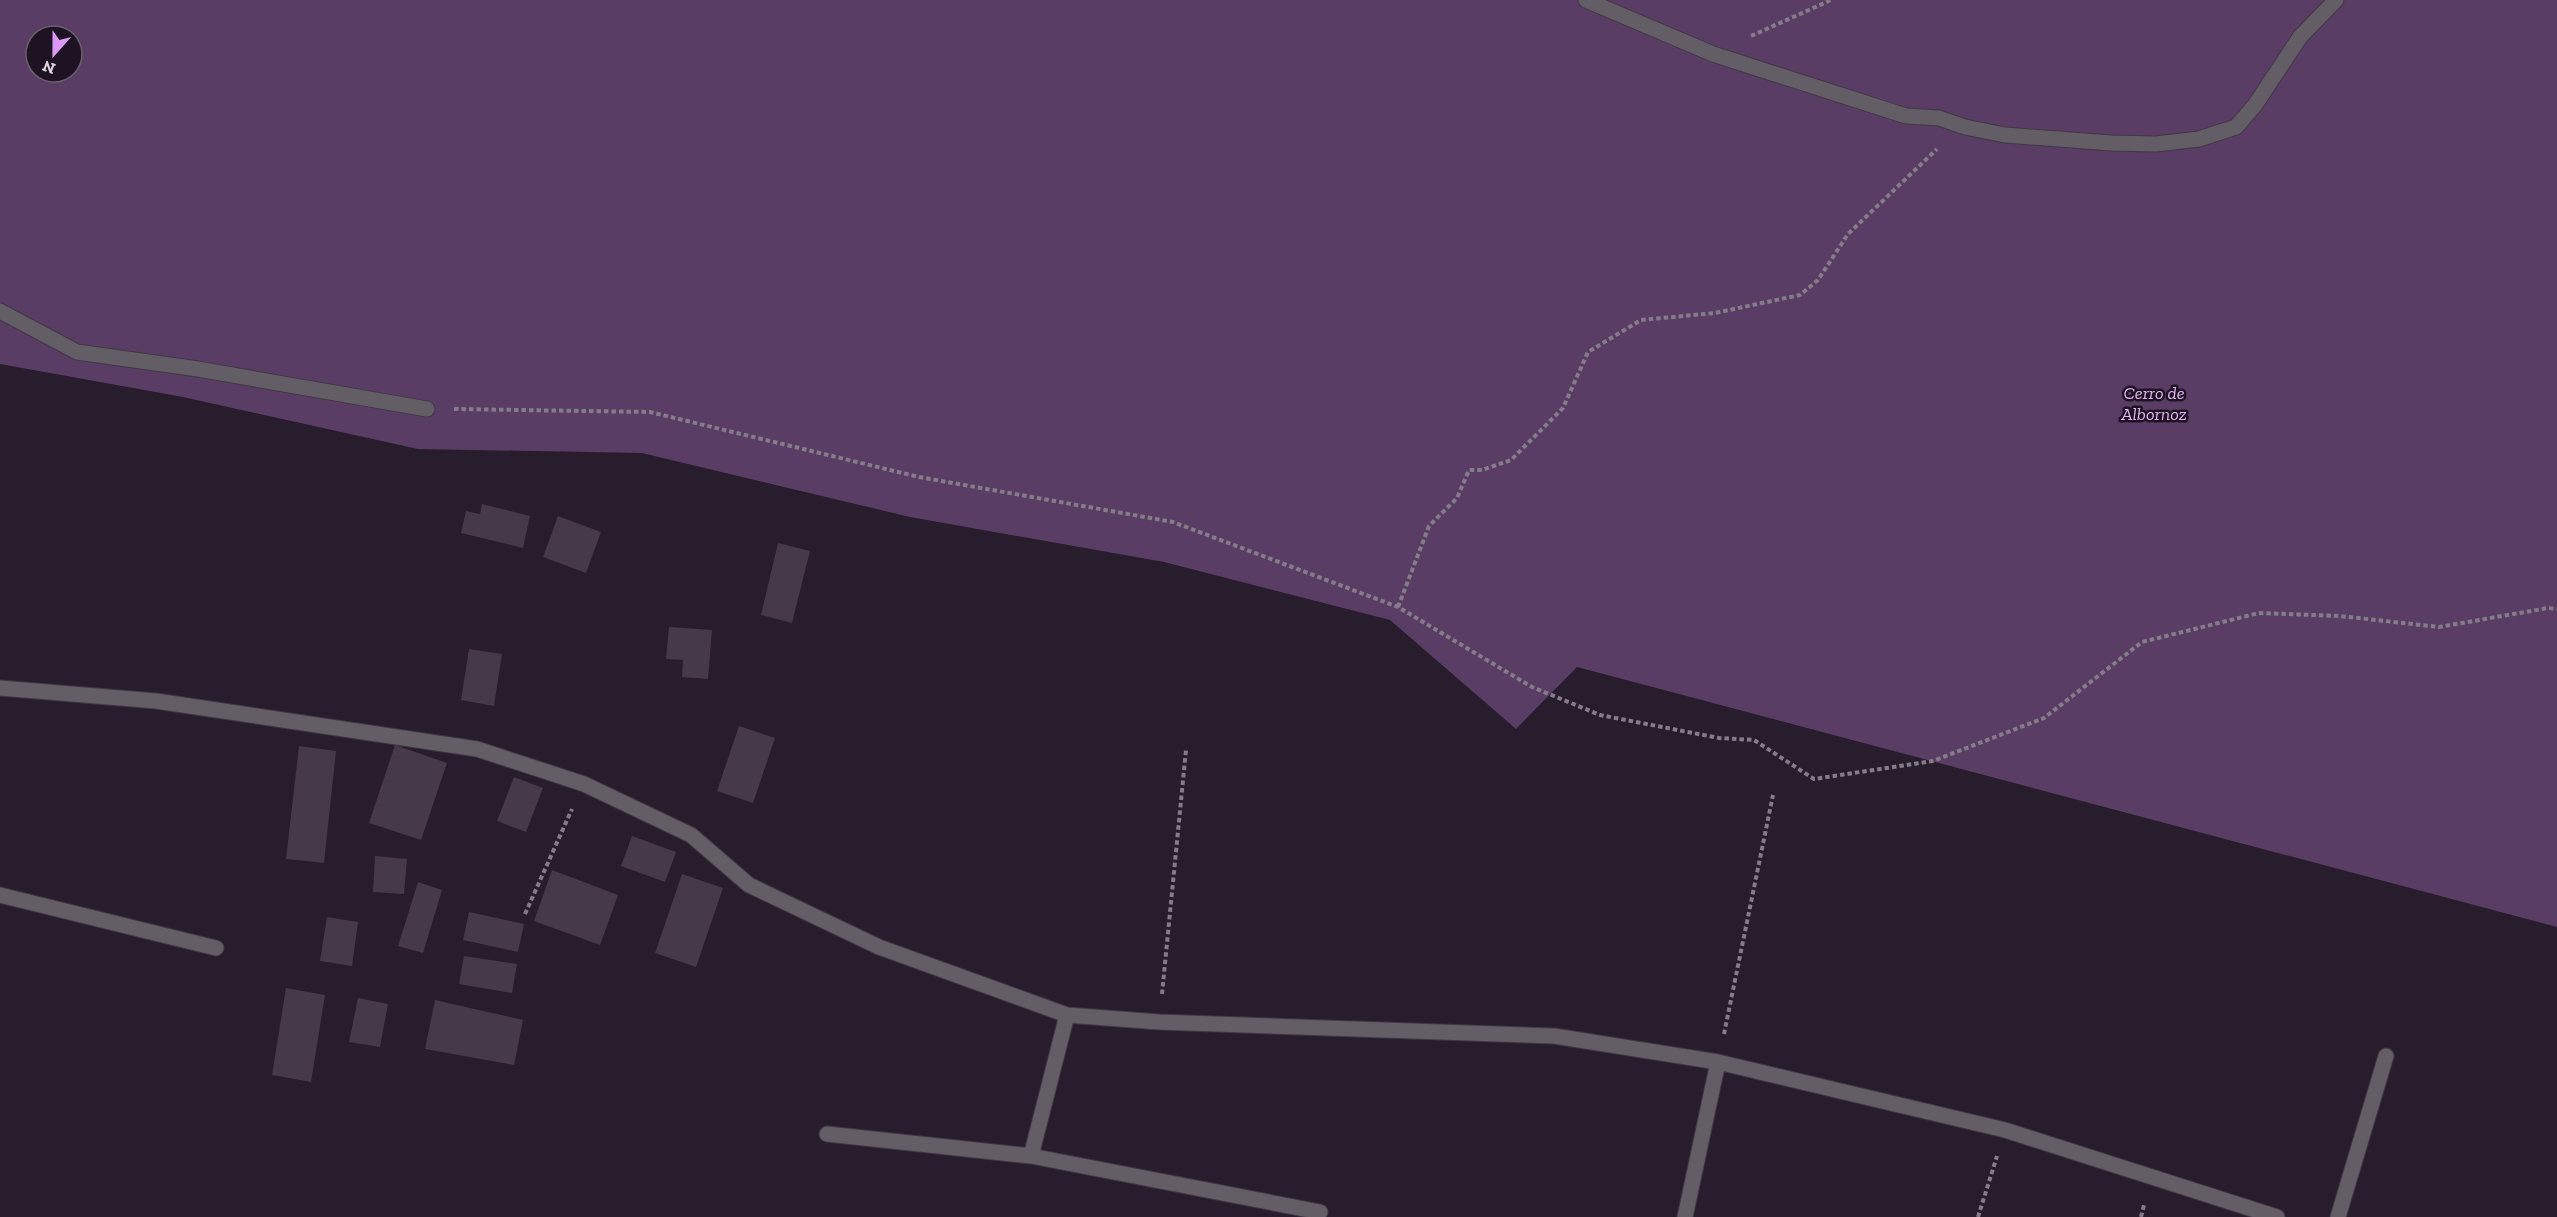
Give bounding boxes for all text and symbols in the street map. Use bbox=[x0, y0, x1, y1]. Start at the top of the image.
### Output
north arrow bbox=[24, 24, 84, 84]
text: N bbox=[40, 56, 58, 79]
park label: Cerro de Albornoz bbox=[2120, 382, 2187, 425]

